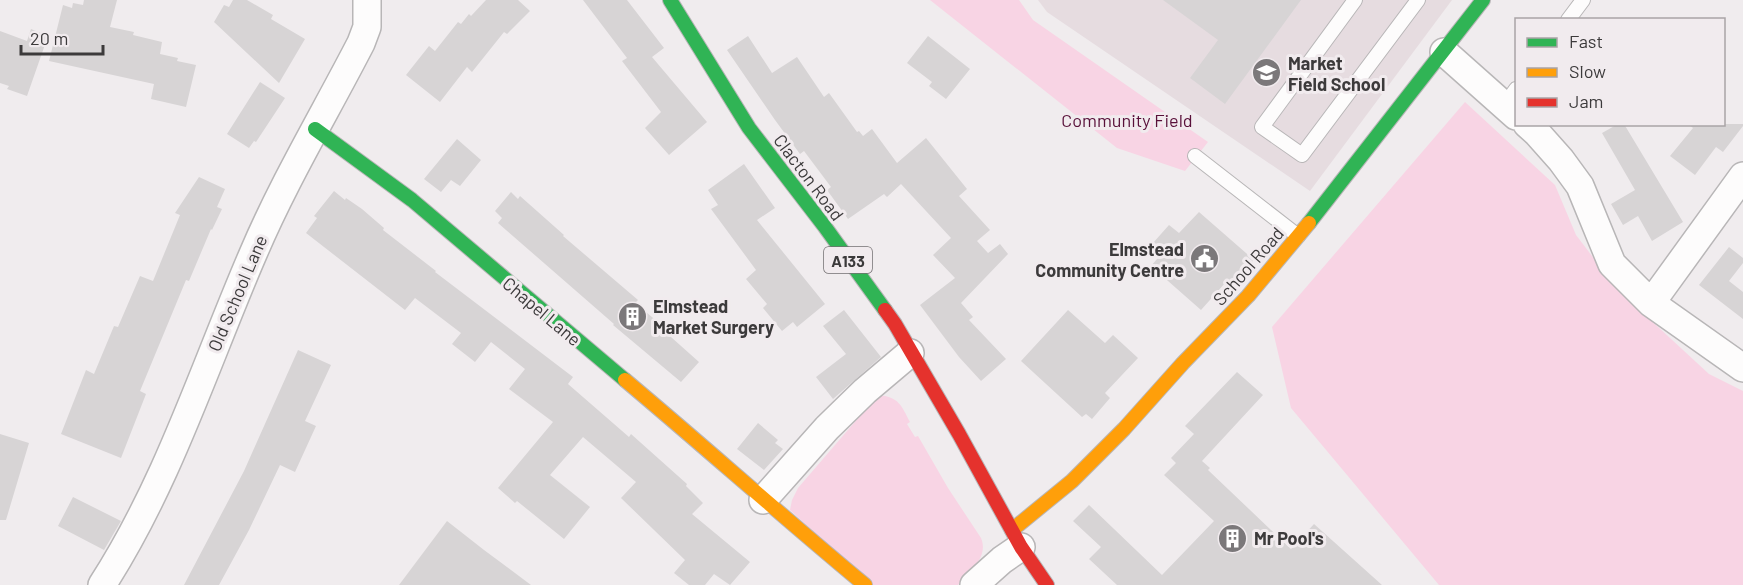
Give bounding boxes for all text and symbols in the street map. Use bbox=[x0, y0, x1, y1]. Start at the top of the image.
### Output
scale bar bbox=[21, 18, 104, 56]
legend bbox=[1515, 18, 1725, 126]
text: 20 m bbox=[30, 27, 68, 49]
text: Fast bbox=[1569, 30, 1603, 52]
place label: Market Field School bbox=[1288, 52, 1385, 95]
school or university icon: Market Field School bbox=[1251, 57, 1283, 89]
text: Slow bbox=[1569, 60, 1606, 82]
text: Jam bbox=[1569, 90, 1603, 112]
park label: Community Field bbox=[1061, 109, 1193, 131]
street label: Clacton Road bbox=[769, 129, 849, 225]
street label: School Road bbox=[1208, 222, 1288, 310]
street label: Old School Lane bbox=[203, 232, 271, 354]
place label: Elmstead Community Centre bbox=[1035, 238, 1184, 281]
public building icon: Elmstead Community Centre bbox=[1189, 243, 1221, 275]
road number: A133 bbox=[824, 247, 872, 273]
street label: Chapel Lane bbox=[498, 272, 586, 350]
place label: Elmstead Market Surgery bbox=[653, 295, 774, 338]
building icon: Elmstead Market Surgery bbox=[616, 300, 648, 332]
building icon: Mr Pool's bbox=[1217, 522, 1249, 554]
place label: Mr Pool's bbox=[1254, 527, 1324, 549]

